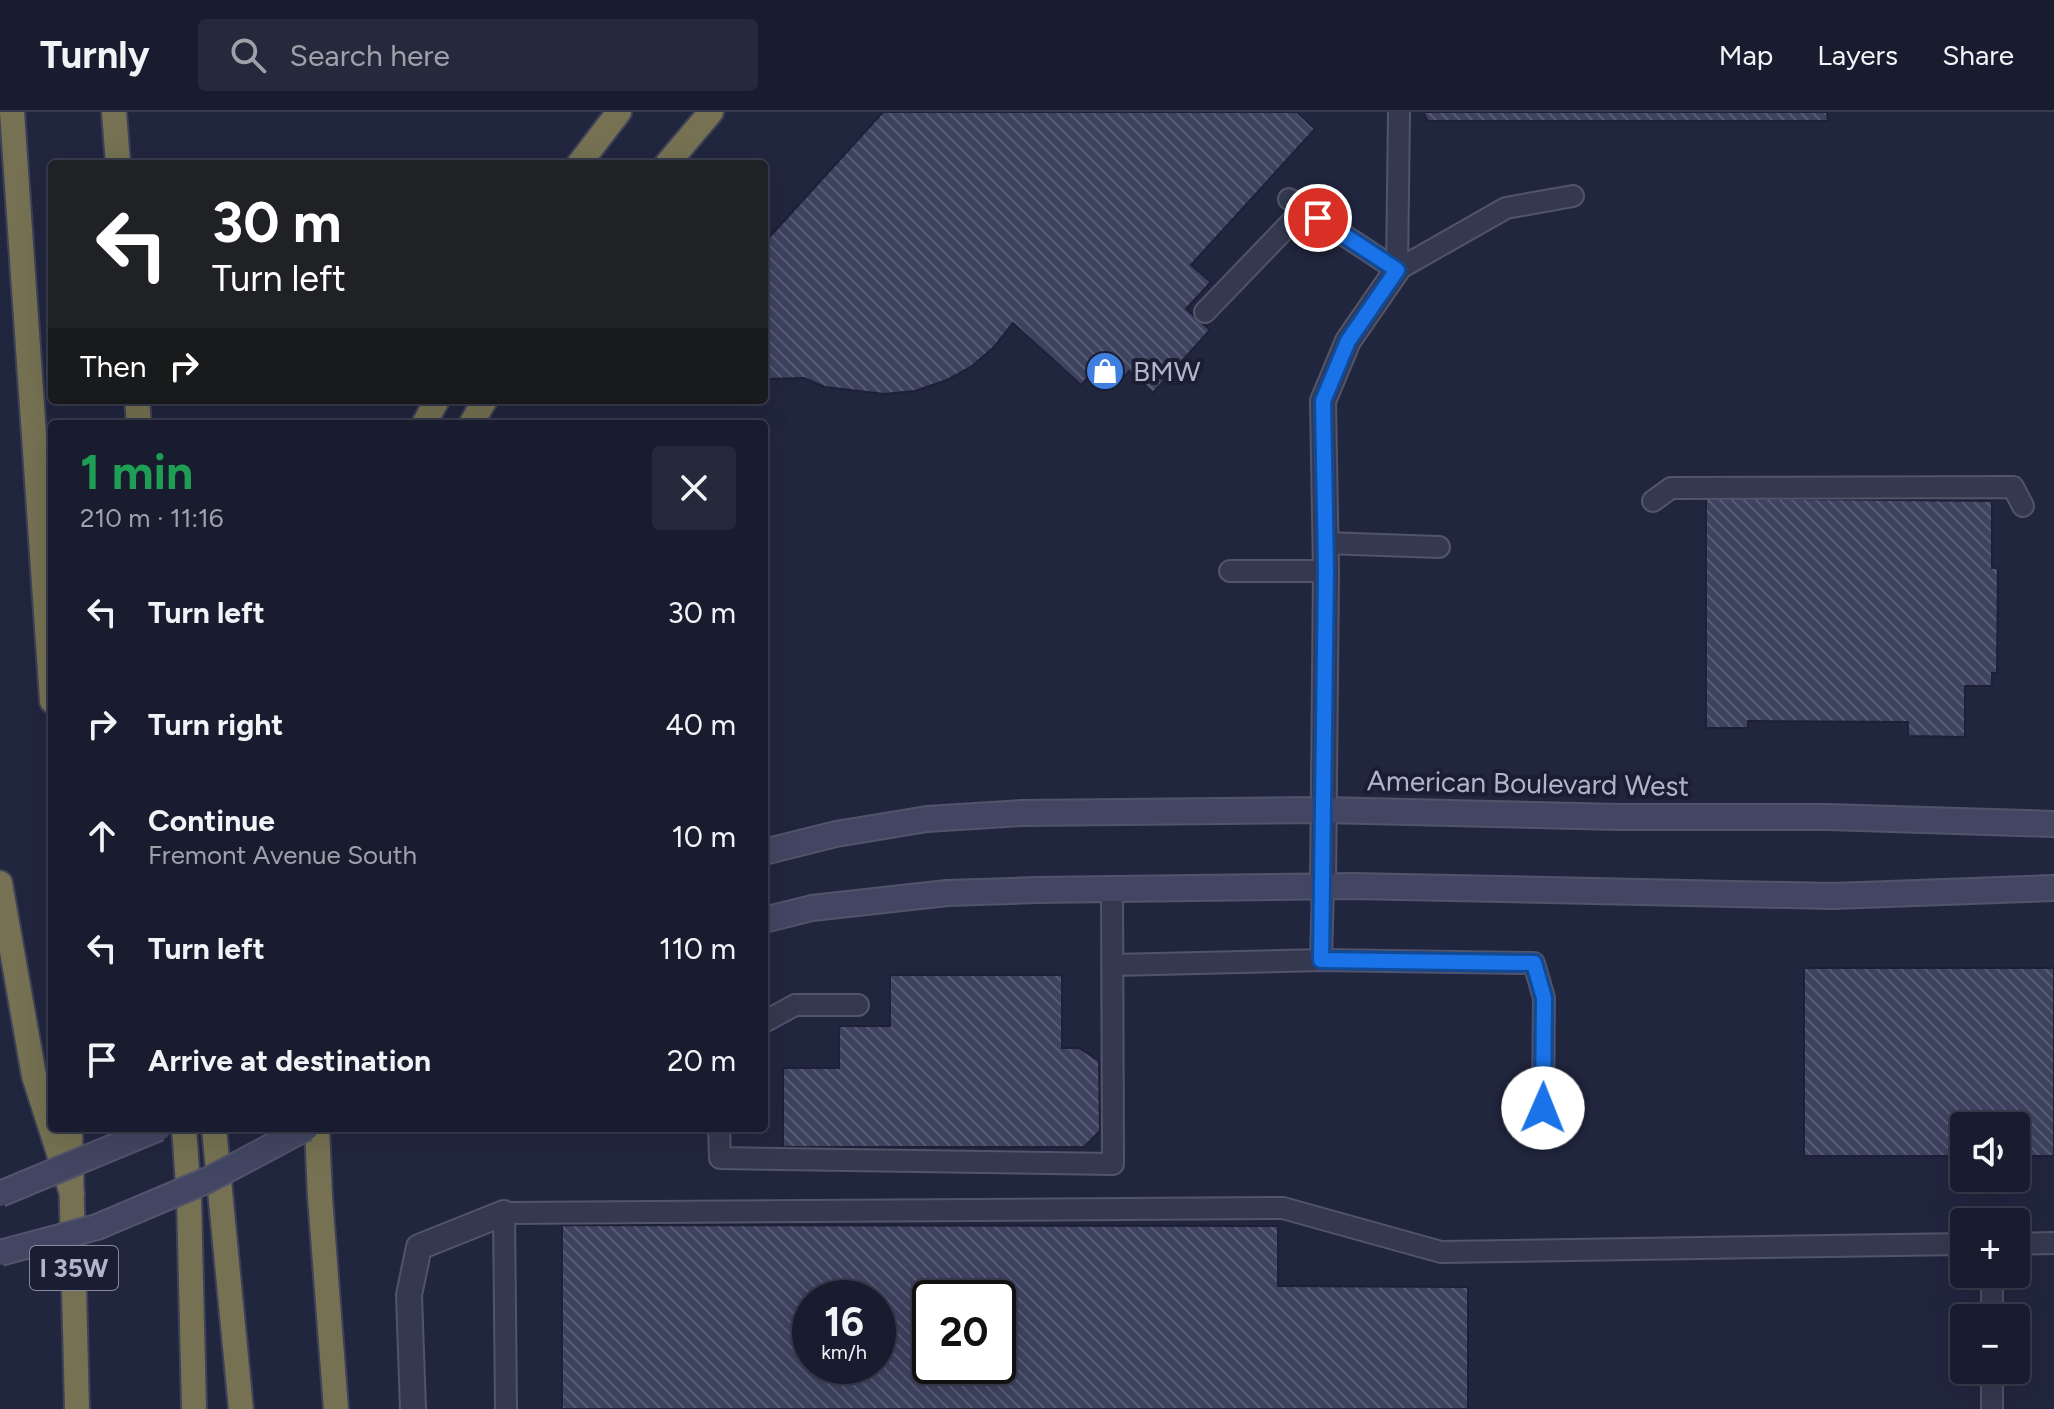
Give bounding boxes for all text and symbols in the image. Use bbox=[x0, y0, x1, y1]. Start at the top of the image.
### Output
search box bbox=[198, 19, 758, 91]
text: Turnly bbox=[40, 32, 150, 78]
icon: search bbox=[226, 33, 270, 77]
text: Search here bbox=[290, 37, 450, 74]
text: Map bbox=[1719, 38, 1773, 72]
text: Layers bbox=[1817, 38, 1898, 72]
text: Share bbox=[1942, 38, 2014, 72]
pin bbox=[1284, 184, 1352, 252]
text: 30 m bbox=[212, 189, 342, 256]
icon: left bbox=[80, 192, 184, 296]
icon: arrive bbox=[1296, 196, 1340, 240]
text: Turn left bbox=[212, 257, 346, 300]
icon: right bbox=[162, 344, 206, 388]
text: Then bbox=[80, 348, 146, 385]
shop icon: BMW bbox=[1084, 350, 1126, 392]
place label: BMW bbox=[1133, 354, 1201, 388]
text: 1 min bbox=[80, 443, 193, 501]
button: close bbox=[652, 446, 736, 530]
text: 210 m · 11:16 bbox=[80, 502, 223, 534]
icon: left bbox=[80, 590, 124, 634]
text: Turn left bbox=[148, 594, 265, 631]
text: 30 m bbox=[668, 594, 736, 631]
icon: right bbox=[80, 702, 124, 746]
text: Turn right bbox=[148, 706, 283, 743]
text: 40 m bbox=[665, 706, 736, 743]
street label: American Boulevard West bbox=[1367, 763, 1689, 803]
text: Continue bbox=[148, 802, 275, 839]
icon: ahead bbox=[80, 814, 124, 858]
text: 10 m bbox=[671, 818, 736, 855]
text: Fremont Avenue South bbox=[148, 839, 417, 871]
icon: left bbox=[80, 926, 124, 970]
text: Turn left bbox=[148, 930, 265, 967]
text: 110 m bbox=[659, 930, 736, 967]
icon: arrive bbox=[80, 1038, 124, 1082]
text: Arrive at destination bbox=[148, 1042, 431, 1079]
text: 20 m bbox=[667, 1042, 736, 1079]
position arrow bbox=[1501, 1066, 1585, 1150]
map controls bbox=[1950, 1112, 2030, 1384]
button: sound bbox=[1950, 1112, 2030, 1192]
button: + bbox=[1950, 1208, 2030, 1288]
road number: I 35W bbox=[30, 1246, 118, 1290]
speed limit sign: 20 bbox=[912, 1280, 1016, 1384]
text: 16 bbox=[824, 1298, 864, 1346]
button: − bbox=[1950, 1304, 2030, 1384]
text: km/h bbox=[821, 1340, 867, 1364]

